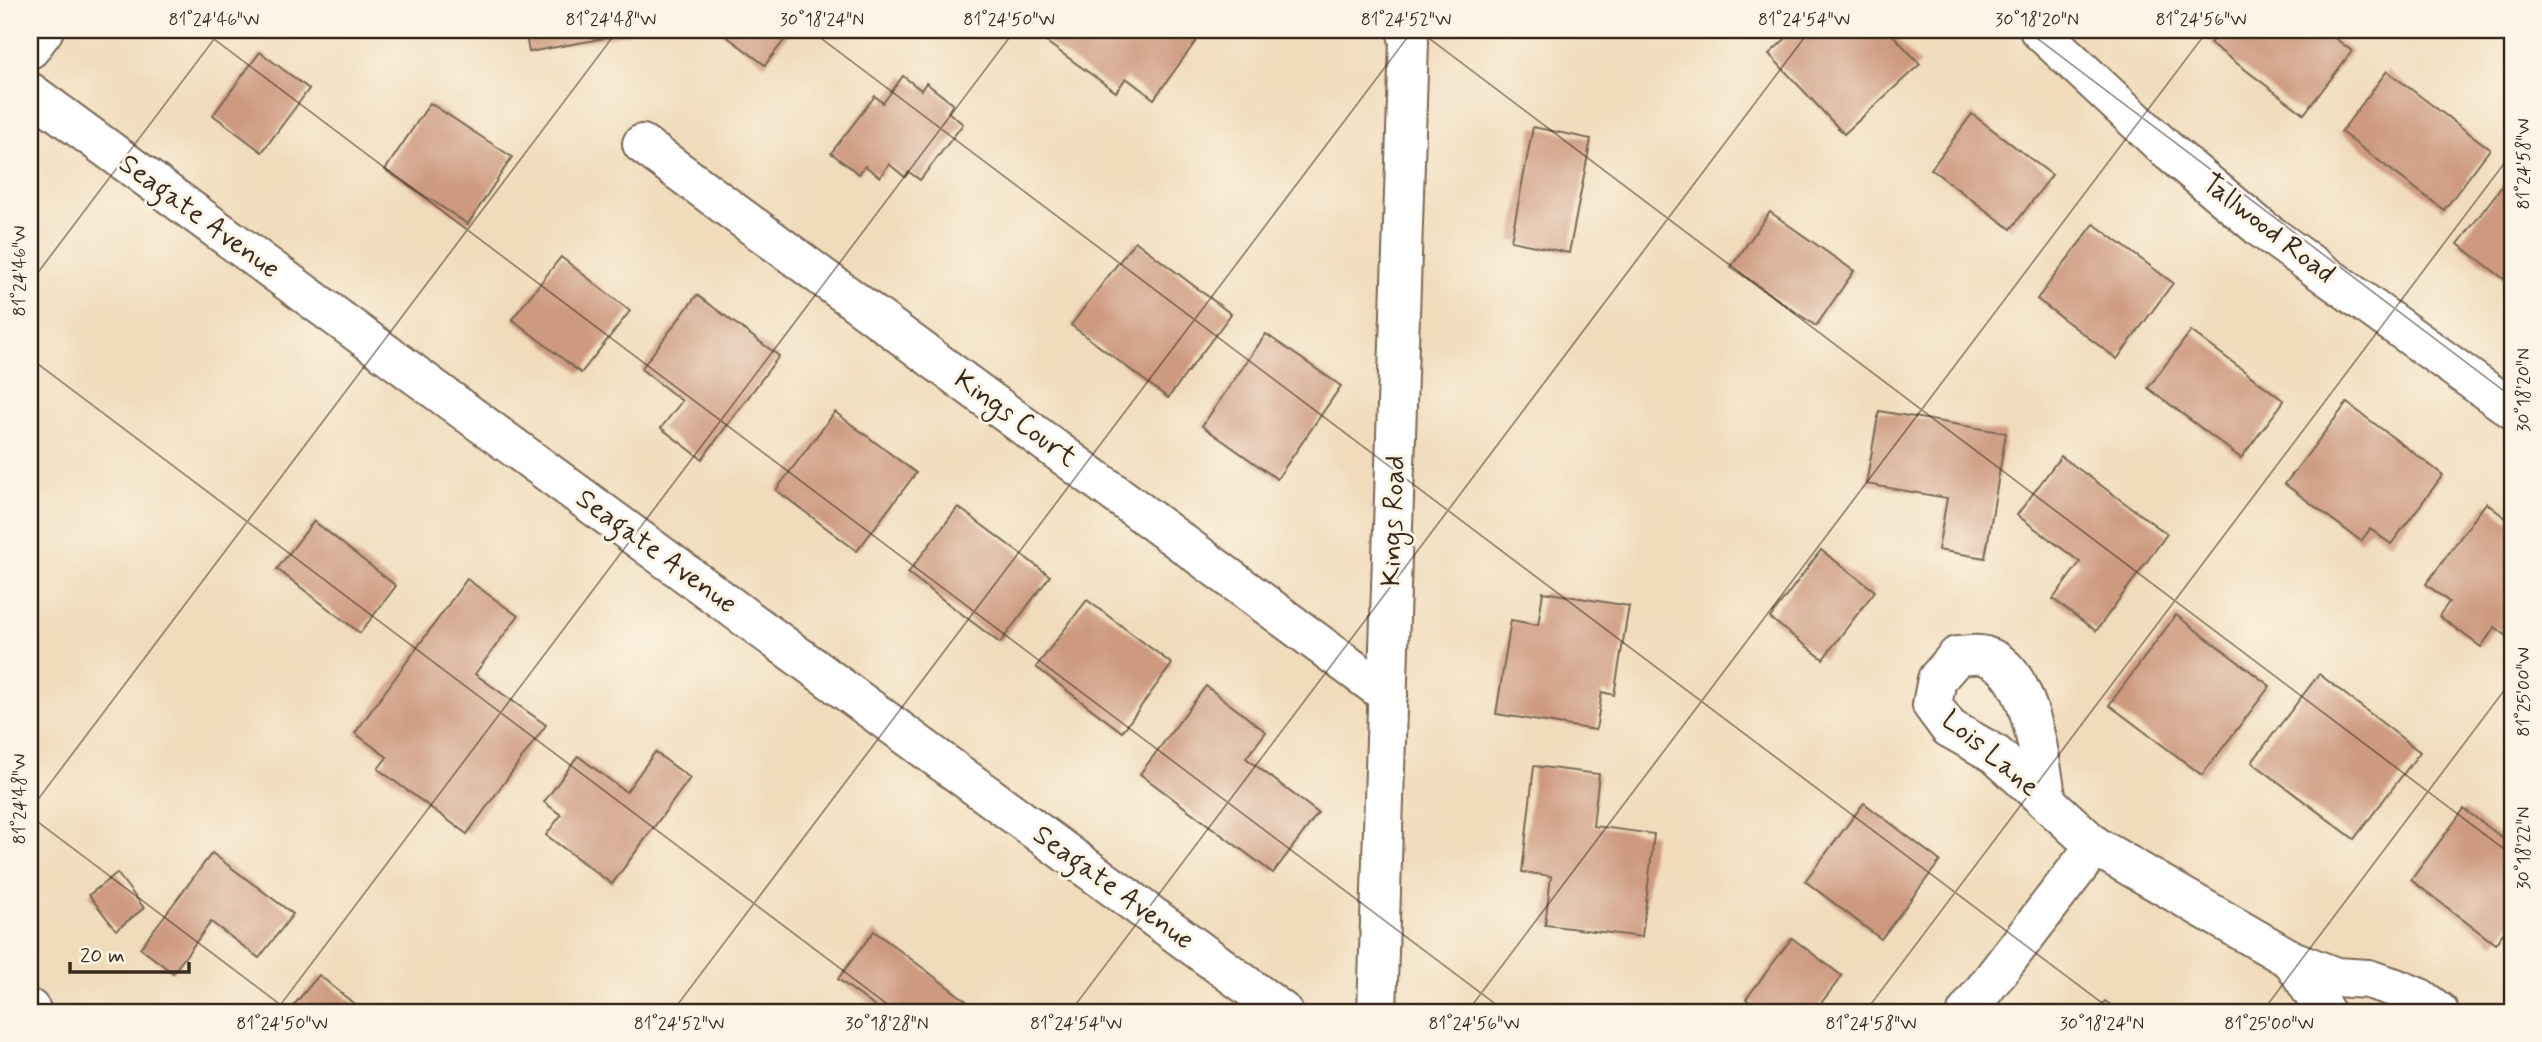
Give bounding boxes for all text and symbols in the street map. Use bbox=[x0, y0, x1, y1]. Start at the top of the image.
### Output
text: 81°24'46"W bbox=[169, 8, 259, 32]
text: 81°24'48"W bbox=[566, 8, 656, 32]
text: 30°18'24"N bbox=[780, 8, 864, 32]
text: 81°24'50"W bbox=[963, 8, 1055, 32]
text: 81°24'52"W bbox=[1361, 8, 1451, 32]
text: 81°24'54"W bbox=[1758, 8, 1850, 32]
text: 30°18'20"N bbox=[1995, 8, 2079, 32]
text: 81°24'56"W bbox=[2155, 8, 2247, 32]
text: 81°24'58"W bbox=[2512, 118, 2536, 210]
street label: Seagate Avenue bbox=[109, 146, 287, 290]
street label: Tallwood Road bbox=[2194, 165, 2342, 293]
text: 81°24'46"W bbox=[8, 226, 32, 316]
text: 30°18'20"N bbox=[2512, 348, 2536, 432]
street label: Kings Court bbox=[945, 362, 1084, 478]
street label: Kings Road bbox=[1373, 455, 1417, 587]
street label: Seagate Avenue bbox=[566, 481, 744, 625]
text: 81°25'00"W bbox=[2512, 647, 2536, 737]
street label: Lois Lane bbox=[1933, 702, 2047, 806]
text: 81°24'48"W bbox=[8, 754, 32, 844]
text: 30°18'22"N bbox=[2512, 806, 2536, 890]
street label: Seagate Avenue bbox=[1023, 817, 1201, 961]
scale bar bbox=[70, 930, 189, 974]
text: 20 m bbox=[80, 942, 125, 970]
text: 81°24'50"W bbox=[236, 1012, 328, 1036]
text: 81°24'52"W bbox=[634, 1012, 724, 1036]
text: 30°18'28"N bbox=[845, 1012, 929, 1036]
text: 81°24'54"W bbox=[1030, 1012, 1122, 1036]
text: 81°24'56"W bbox=[1428, 1012, 1520, 1036]
text: 81°24'58"W bbox=[1825, 1012, 1917, 1036]
text: 30°18'24"N bbox=[2060, 1012, 2144, 1036]
text: 81°25'00"W bbox=[2224, 1012, 2314, 1036]

